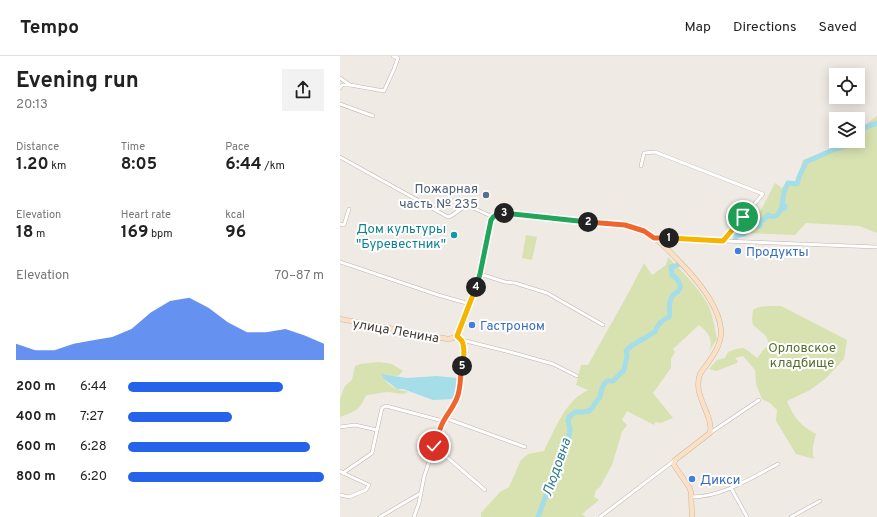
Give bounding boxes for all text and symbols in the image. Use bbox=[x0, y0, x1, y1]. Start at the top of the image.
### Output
text: Tempo bbox=[20, 16, 79, 40]
text: Map bbox=[685, 19, 711, 36]
text: Directions bbox=[733, 19, 797, 36]
text: Saved bbox=[819, 19, 857, 36]
text: Evening run bbox=[16, 68, 139, 95]
map controls bbox=[829, 68, 865, 148]
button: locate bbox=[829, 68, 865, 104]
button: share bbox=[282, 69, 324, 111]
text: 20:13 bbox=[16, 97, 48, 113]
button: layers bbox=[829, 112, 865, 148]
text: Distance bbox=[16, 140, 59, 154]
text: Time bbox=[121, 140, 145, 154]
text: Pace bbox=[225, 140, 250, 154]
text: 1.20 bbox=[16, 154, 49, 176]
text: 8:05 bbox=[121, 154, 157, 176]
text: 6:44 bbox=[225, 154, 262, 176]
text: km bbox=[49, 159, 66, 173]
text: /km bbox=[262, 159, 285, 173]
place label: Пожарная часть № 235 bbox=[399, 182, 478, 213]
marker: Пожарная часть № 235 bbox=[481, 190, 491, 200]
pin bbox=[726, 200, 760, 234]
pin: 3 bbox=[494, 203, 514, 223]
text: 3 bbox=[501, 206, 507, 220]
icon: arrive bbox=[732, 206, 754, 228]
text: Elevation bbox=[16, 208, 61, 222]
text: Heart rate bbox=[121, 208, 171, 222]
text: kcal bbox=[225, 208, 245, 222]
pin: 2 bbox=[578, 212, 598, 232]
text: 2 bbox=[585, 215, 591, 229]
text: 18 bbox=[16, 222, 34, 244]
text: 169 bbox=[121, 222, 148, 244]
text: 96 bbox=[225, 222, 246, 244]
place label: Дом культуры "Буревестник" bbox=[356, 222, 446, 253]
text: m bbox=[34, 227, 45, 241]
text: bpm bbox=[148, 227, 173, 241]
pin: 1 bbox=[659, 228, 679, 248]
marker: Дом культуры "Буревестник" bbox=[449, 230, 459, 240]
text: 1 bbox=[667, 231, 671, 245]
place label: Продукты bbox=[746, 245, 809, 261]
marker: Продукты bbox=[733, 246, 743, 256]
text: Elevation bbox=[16, 268, 69, 284]
text: 70–87 m bbox=[274, 268, 324, 284]
pin: 4 bbox=[466, 277, 486, 297]
text: 4 bbox=[472, 280, 480, 294]
street label: улица Ленина bbox=[351, 316, 440, 347]
place label: Гастроном bbox=[480, 319, 545, 335]
marker: Гастроном bbox=[467, 320, 477, 330]
park label: Орловское кладбище bbox=[768, 341, 836, 372]
pin: 5 bbox=[452, 356, 472, 376]
text: 5 bbox=[459, 359, 465, 373]
text: 200 m bbox=[16, 379, 56, 395]
text: 6:44 bbox=[80, 379, 107, 395]
text: 400 m bbox=[16, 409, 56, 425]
text: 7:27 bbox=[80, 409, 104, 425]
pin bbox=[417, 429, 451, 463]
icon: check bbox=[423, 435, 445, 457]
water label: Людовна bbox=[539, 435, 576, 499]
text: 600 m bbox=[16, 439, 56, 455]
text: 6:28 bbox=[80, 439, 107, 455]
text: 800 m bbox=[16, 469, 56, 485]
text: 6:20 bbox=[80, 469, 107, 485]
place label: Дикси bbox=[700, 473, 740, 489]
marker: Дикси bbox=[687, 474, 697, 484]

